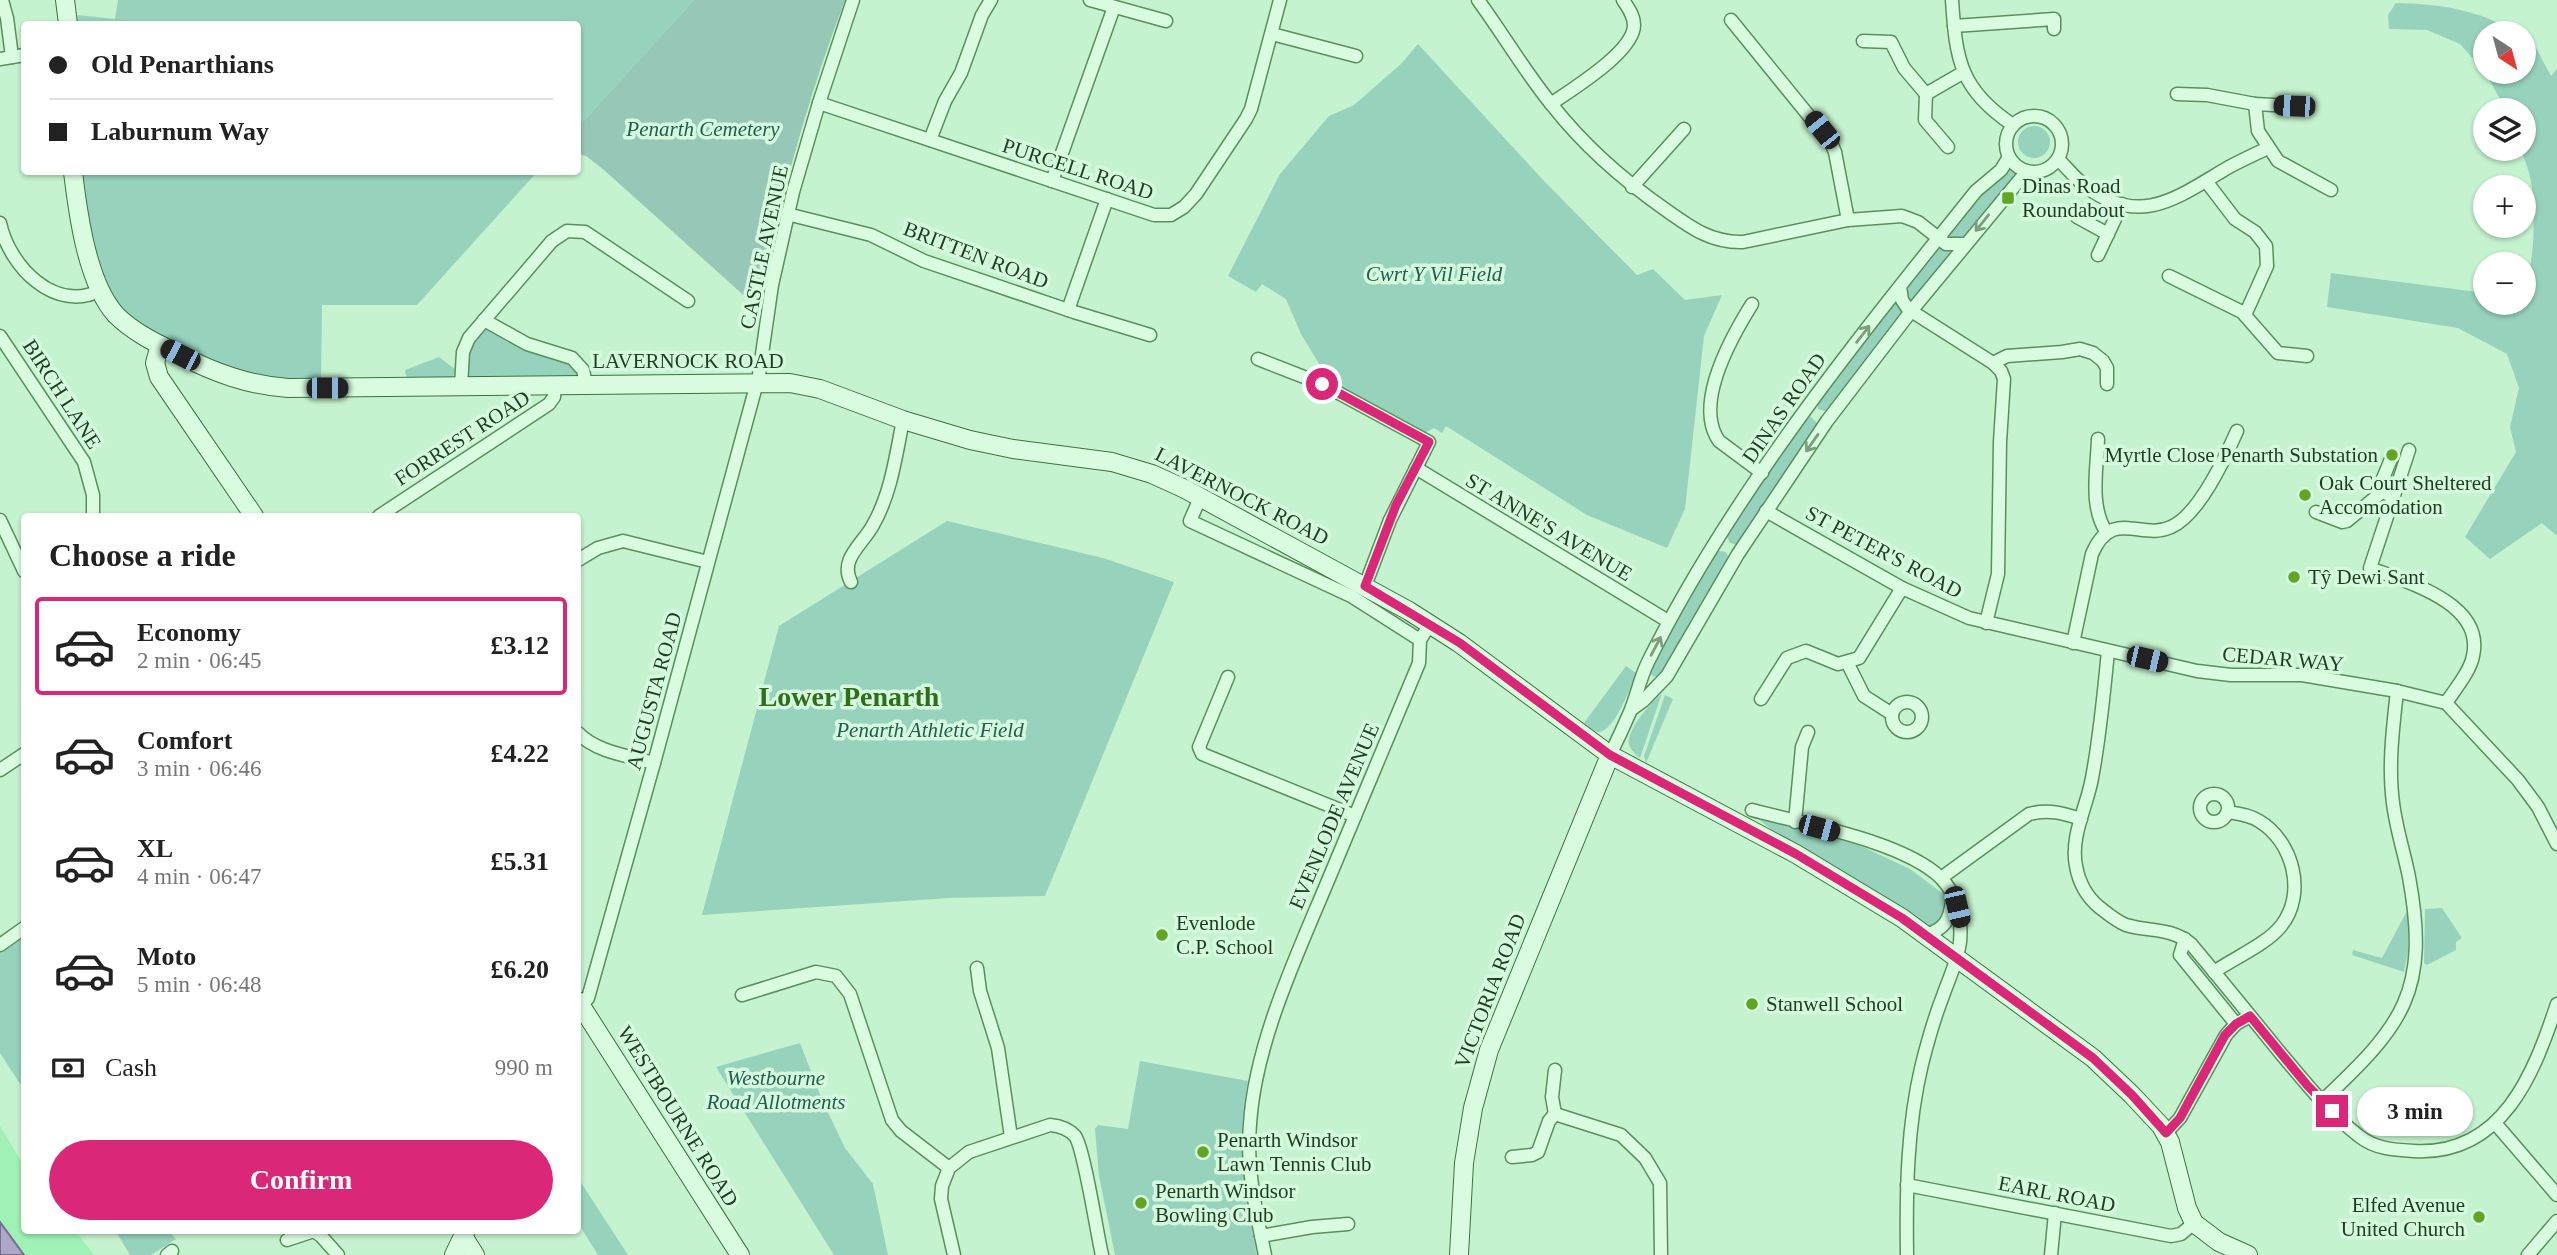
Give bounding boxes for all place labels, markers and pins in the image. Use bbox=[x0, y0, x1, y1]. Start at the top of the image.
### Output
place label: Dinas Road Roundabout bbox=[2022, 174, 2125, 222]
marker: Dinas Road Roundabout bbox=[2000, 190, 2016, 206]
place label: Myrtle Close Penarth Substation bbox=[2104, 443, 2378, 467]
marker: Myrtle Close Penarth Substation bbox=[2384, 447, 2400, 463]
place label: Oak Court Sheltered Accomodation bbox=[2319, 471, 2492, 519]
marker: Oak Court Sheltered Accomodation bbox=[2297, 487, 2313, 503]
place label: Tŷ Dewi Sant bbox=[2308, 565, 2425, 589]
marker: Tŷ Dewi Sant bbox=[2286, 569, 2302, 585]
place label: Evenlode C.P. School bbox=[1176, 911, 1274, 959]
marker: Evenlode C.P. School bbox=[1154, 927, 1170, 943]
place label: Stanwell School bbox=[1766, 992, 1903, 1016]
marker: Stanwell School bbox=[1744, 996, 1760, 1012]
place label: Penarth Windsor Lawn Tennis Club bbox=[1217, 1128, 1371, 1176]
marker: Penarth Windsor Lawn Tennis Club bbox=[1195, 1144, 1211, 1160]
place label: Penarth Windsor Bowling Club bbox=[1155, 1179, 1296, 1227]
place label: Elfed Avenue United Church bbox=[2341, 1193, 2465, 1241]
marker: Penarth Windsor Bowling Club bbox=[1133, 1195, 1149, 1211]
marker: Elfed Avenue United Church bbox=[2471, 1209, 2487, 1225]

